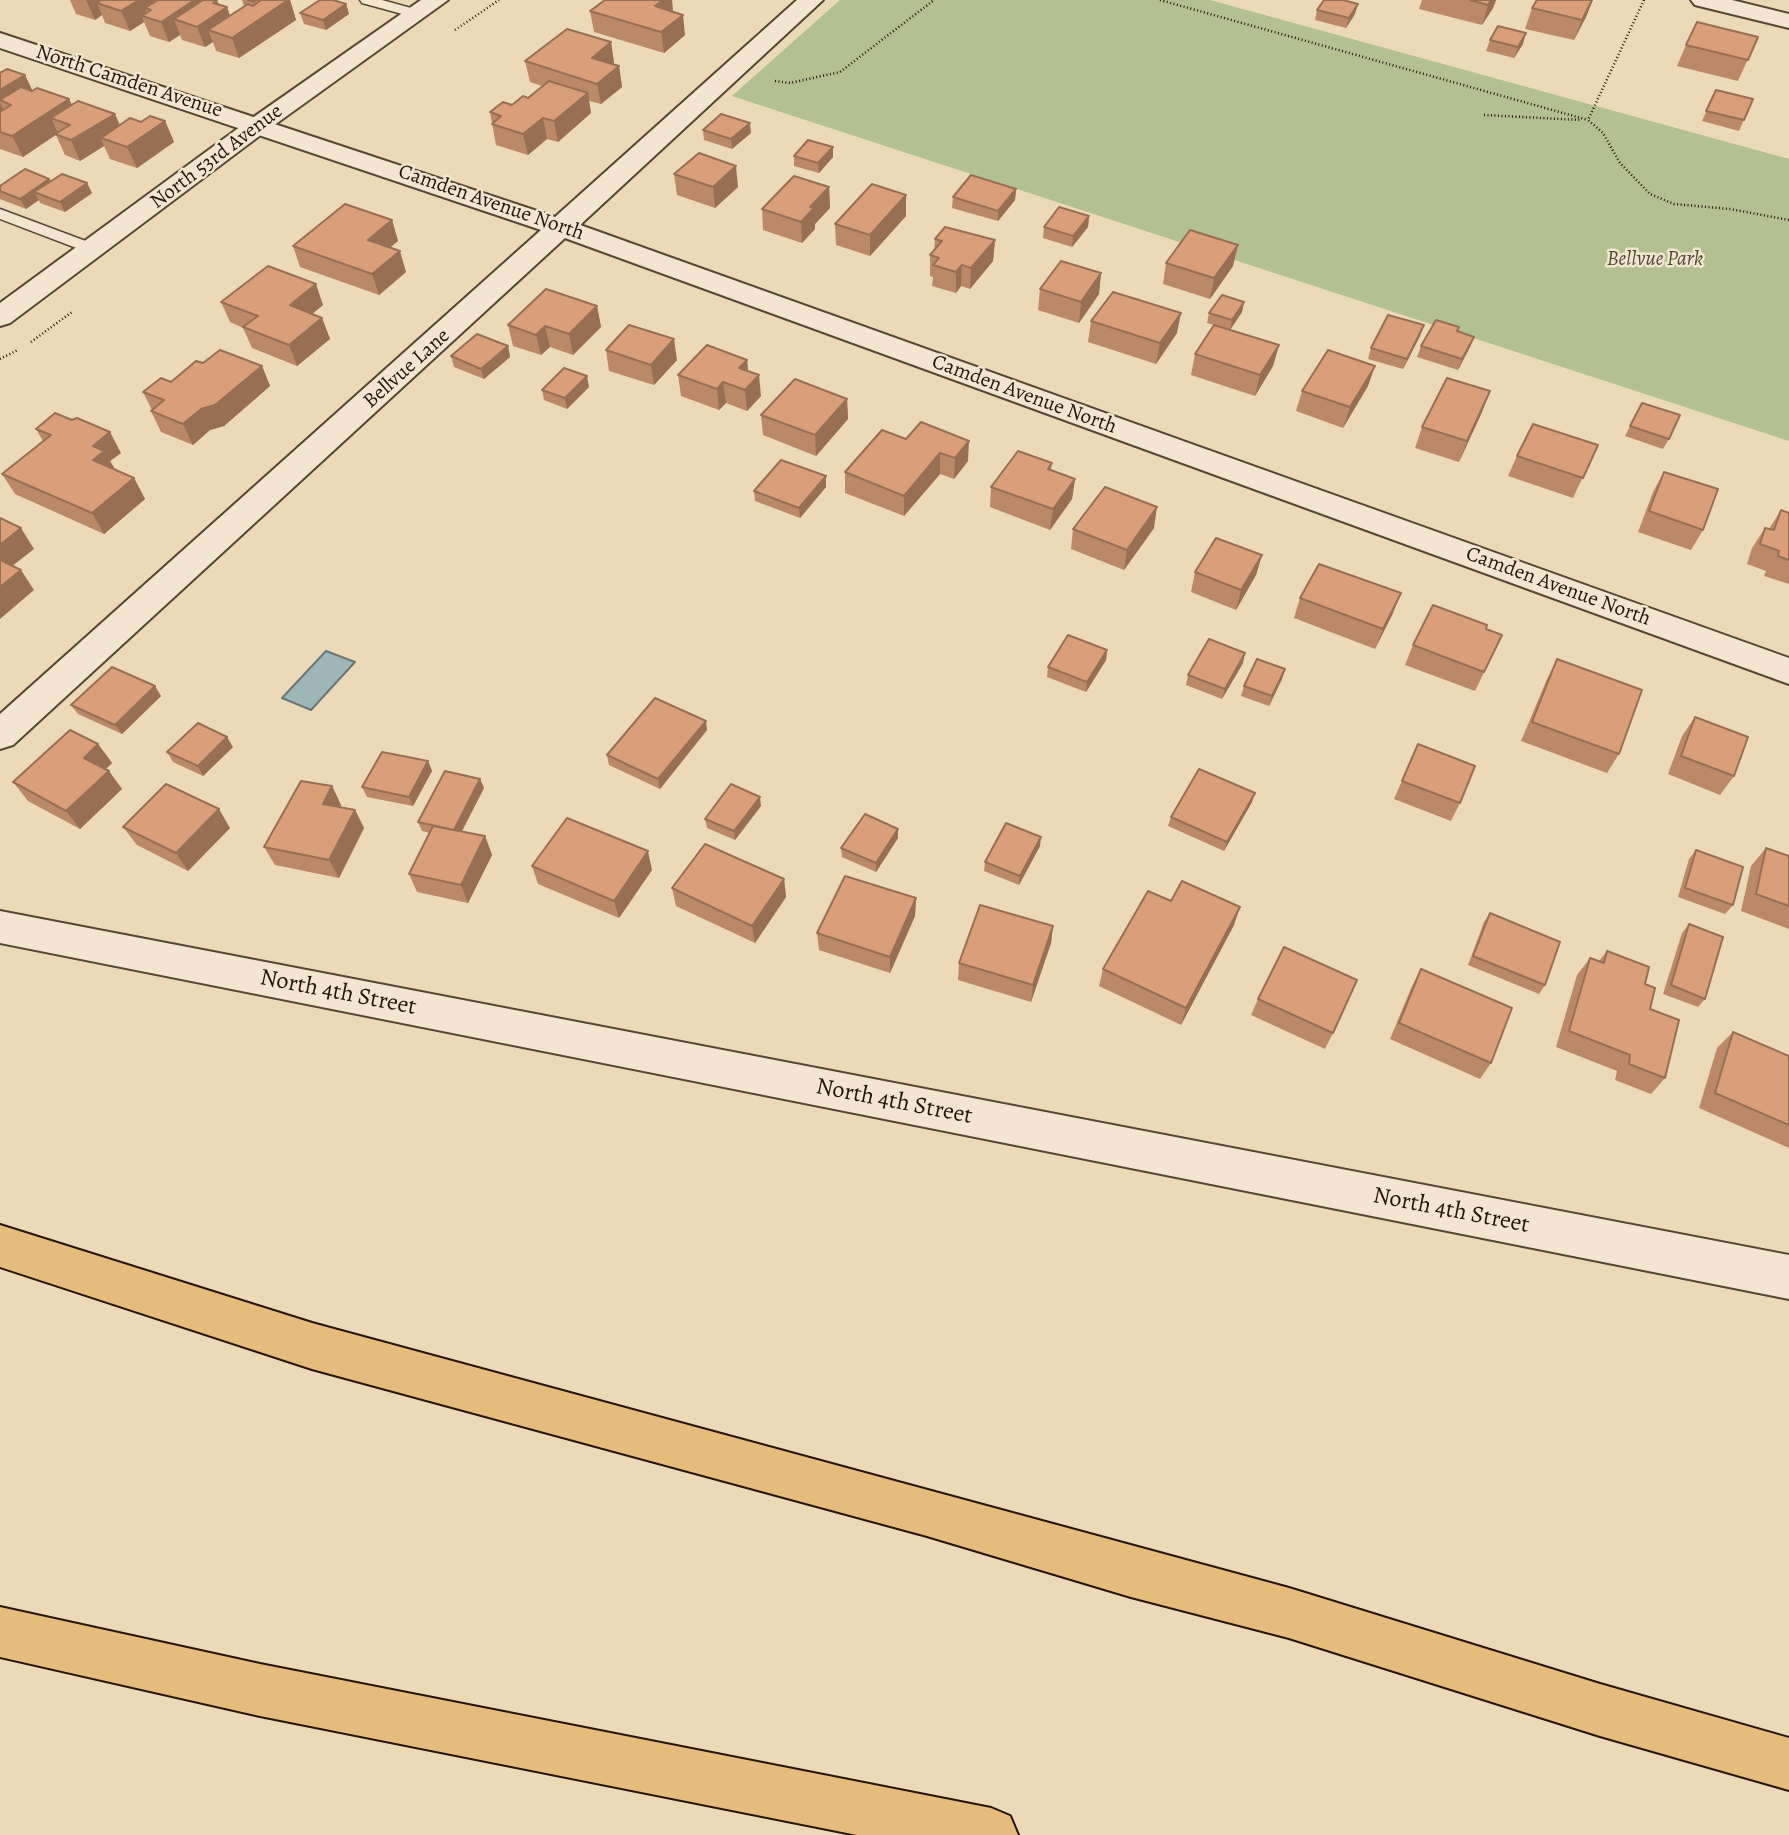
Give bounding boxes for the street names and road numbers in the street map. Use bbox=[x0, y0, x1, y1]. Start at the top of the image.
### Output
street label: North Camden Avenue bbox=[32, 40, 226, 124]
street label: North 53rd Avenue bbox=[146, 99, 288, 215]
street label: Camden Avenue North bbox=[395, 159, 587, 247]
street label: Bellvue Lane bbox=[359, 324, 455, 414]
street label: Camden Avenue North bbox=[928, 350, 1120, 440]
street label: Camden Avenue North bbox=[1462, 542, 1654, 632]
street label: North 4th Street bbox=[257, 964, 419, 1022]
street label: North 4th Street bbox=[813, 1073, 975, 1131]
street label: North 4th Street bbox=[1370, 1182, 1532, 1240]

